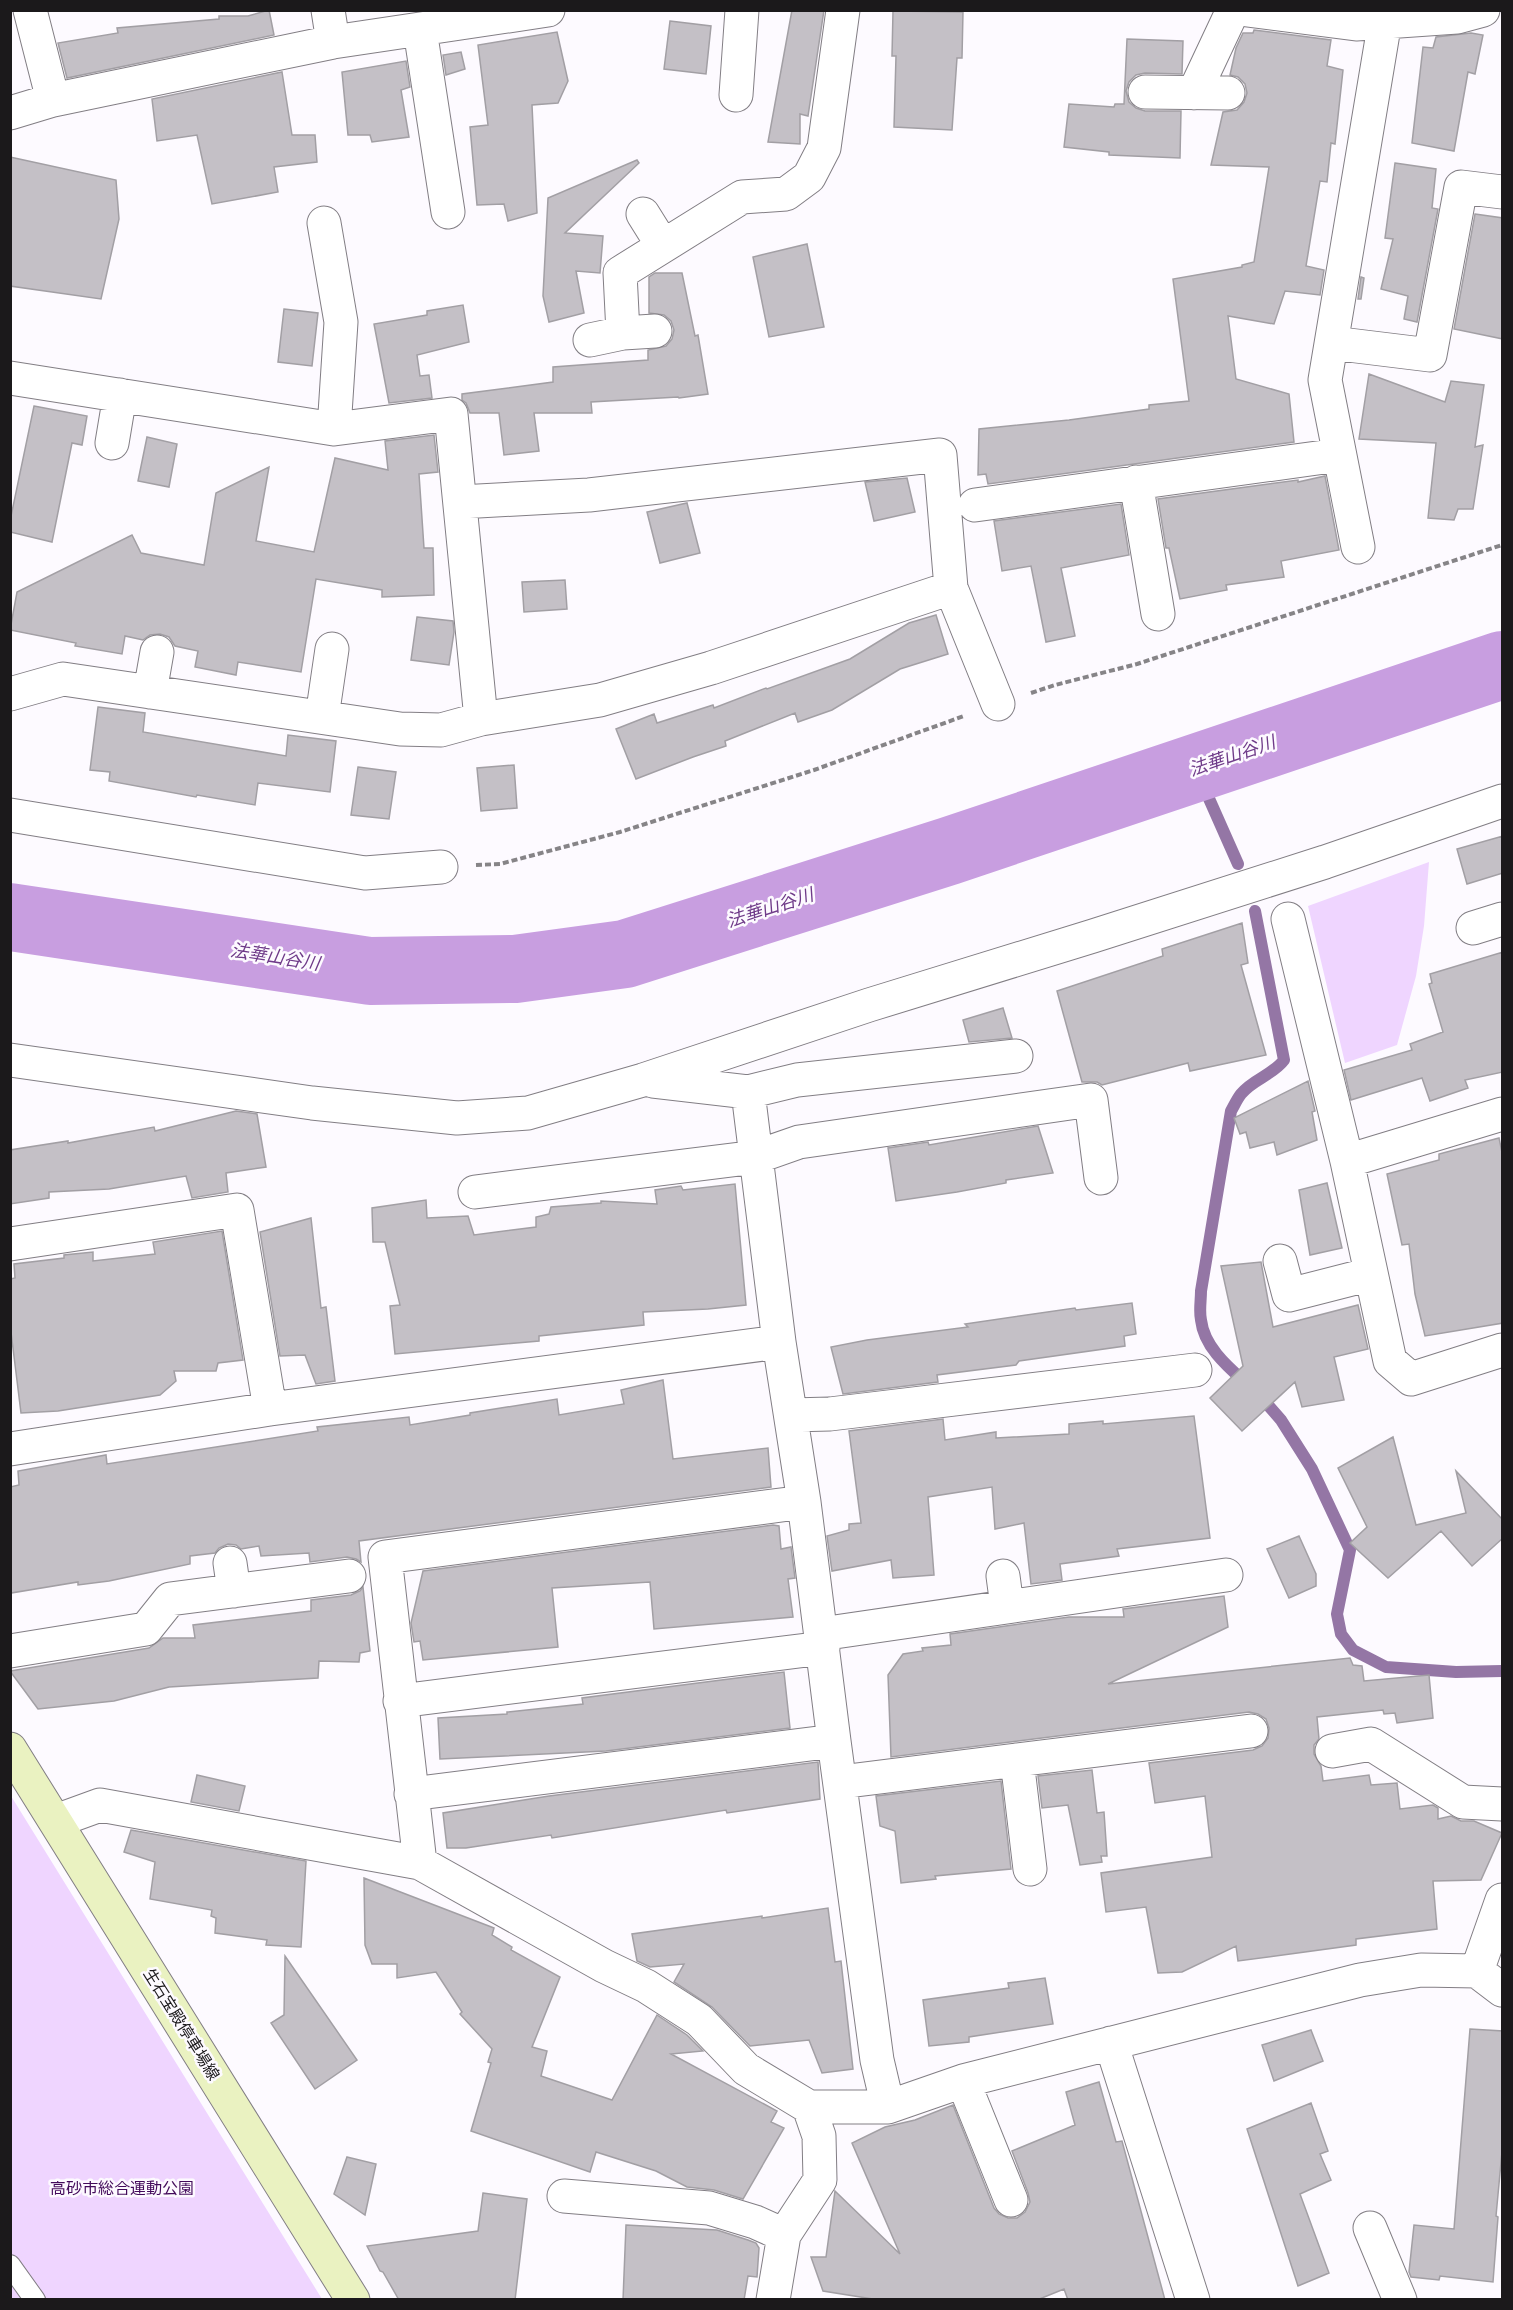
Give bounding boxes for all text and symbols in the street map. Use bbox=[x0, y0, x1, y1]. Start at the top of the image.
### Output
water label: 法華山谷川 bbox=[1185, 728, 1280, 781]
water label: 法華山谷川 bbox=[723, 881, 818, 932]
water label: 法華山谷川 bbox=[229, 937, 323, 975]
street label: 生石宝殿停車場線 bbox=[139, 1964, 225, 2084]
park label: 高砂市総合運動公園 bbox=[50, 2177, 194, 2199]

